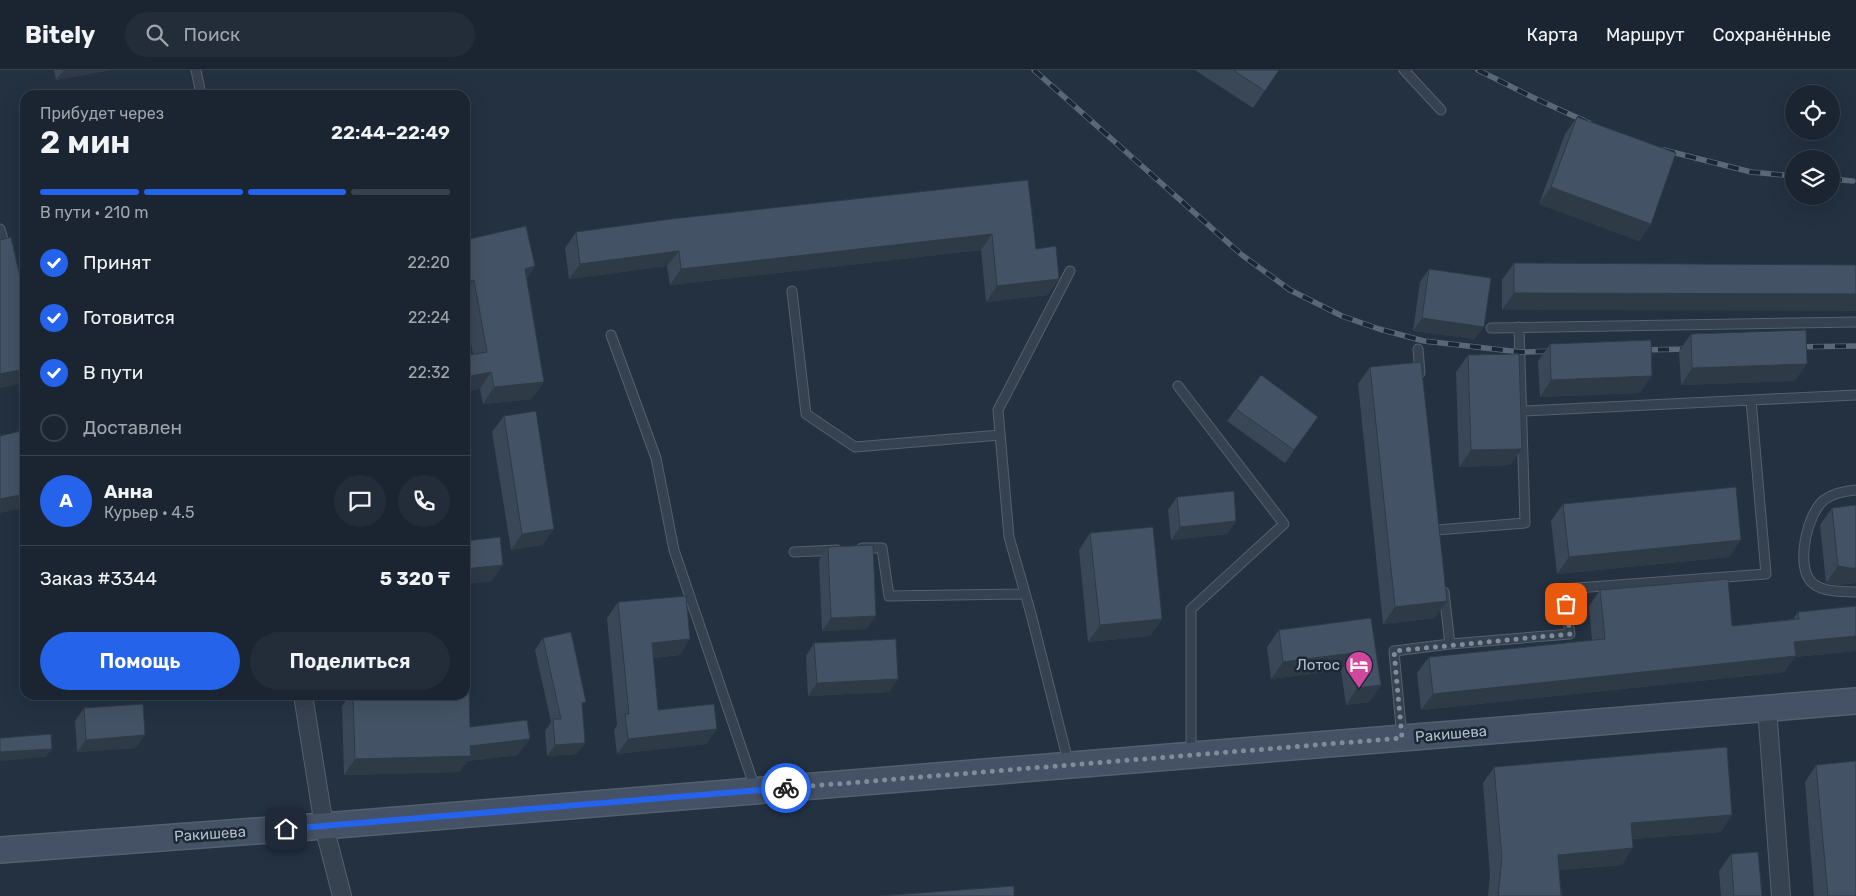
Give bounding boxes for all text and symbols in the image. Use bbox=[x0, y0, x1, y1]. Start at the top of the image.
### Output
search box bbox=[125, 12, 475, 57]
text: Bitely bbox=[25, 21, 95, 49]
icon: search bbox=[143, 21, 171, 49]
text: Поиск bbox=[183, 23, 240, 46]
text: Карта bbox=[1527, 24, 1578, 46]
text: Маршрут bbox=[1606, 24, 1685, 46]
text: Сохранённые bbox=[1713, 24, 1831, 46]
map controls bbox=[1785, 85, 1840, 205]
button: locate bbox=[1785, 85, 1840, 140]
text: Прибудет через bbox=[40, 104, 164, 123]
text: 22:44–22:49 bbox=[331, 121, 450, 144]
text: 2 мин bbox=[40, 123, 131, 161]
button: layers bbox=[1785, 150, 1840, 205]
text: В пути · 210 m bbox=[40, 203, 148, 222]
icon: check bbox=[40, 249, 68, 277]
text: Принят bbox=[83, 251, 151, 274]
text: 22:20 bbox=[408, 253, 450, 272]
icon: check bbox=[40, 304, 68, 332]
text: Готовится bbox=[83, 306, 175, 329]
text: 22:24 bbox=[408, 308, 450, 327]
icon: check bbox=[40, 359, 68, 387]
text: В пути bbox=[83, 361, 143, 384]
text: 22:32 bbox=[408, 363, 450, 382]
text: Доставлен bbox=[83, 416, 182, 439]
button: chat bbox=[334, 475, 386, 527]
button: phone bbox=[398, 475, 450, 527]
text: Анна bbox=[104, 480, 153, 503]
text: А bbox=[59, 489, 73, 512]
text: Курьер · 4.5 bbox=[104, 503, 195, 522]
text: Заказ #3344 bbox=[40, 567, 157, 590]
text: 5 320 ₸ bbox=[380, 567, 450, 590]
pin bbox=[1545, 583, 1587, 625]
icon: bag bbox=[1552, 590, 1580, 618]
button: Помощь bbox=[40, 632, 240, 690]
button: Поделиться bbox=[250, 632, 450, 690]
hotel icon: Лотос bbox=[1344, 650, 1374, 689]
place label: Лотос bbox=[1296, 656, 1340, 674]
street label: Ракишева bbox=[1414, 722, 1488, 746]
courier bbox=[761, 763, 811, 813]
icon: bike bbox=[772, 774, 800, 802]
pin bbox=[265, 808, 307, 850]
icon: home bbox=[272, 815, 300, 843]
street label: Ракишева bbox=[173, 823, 247, 845]

